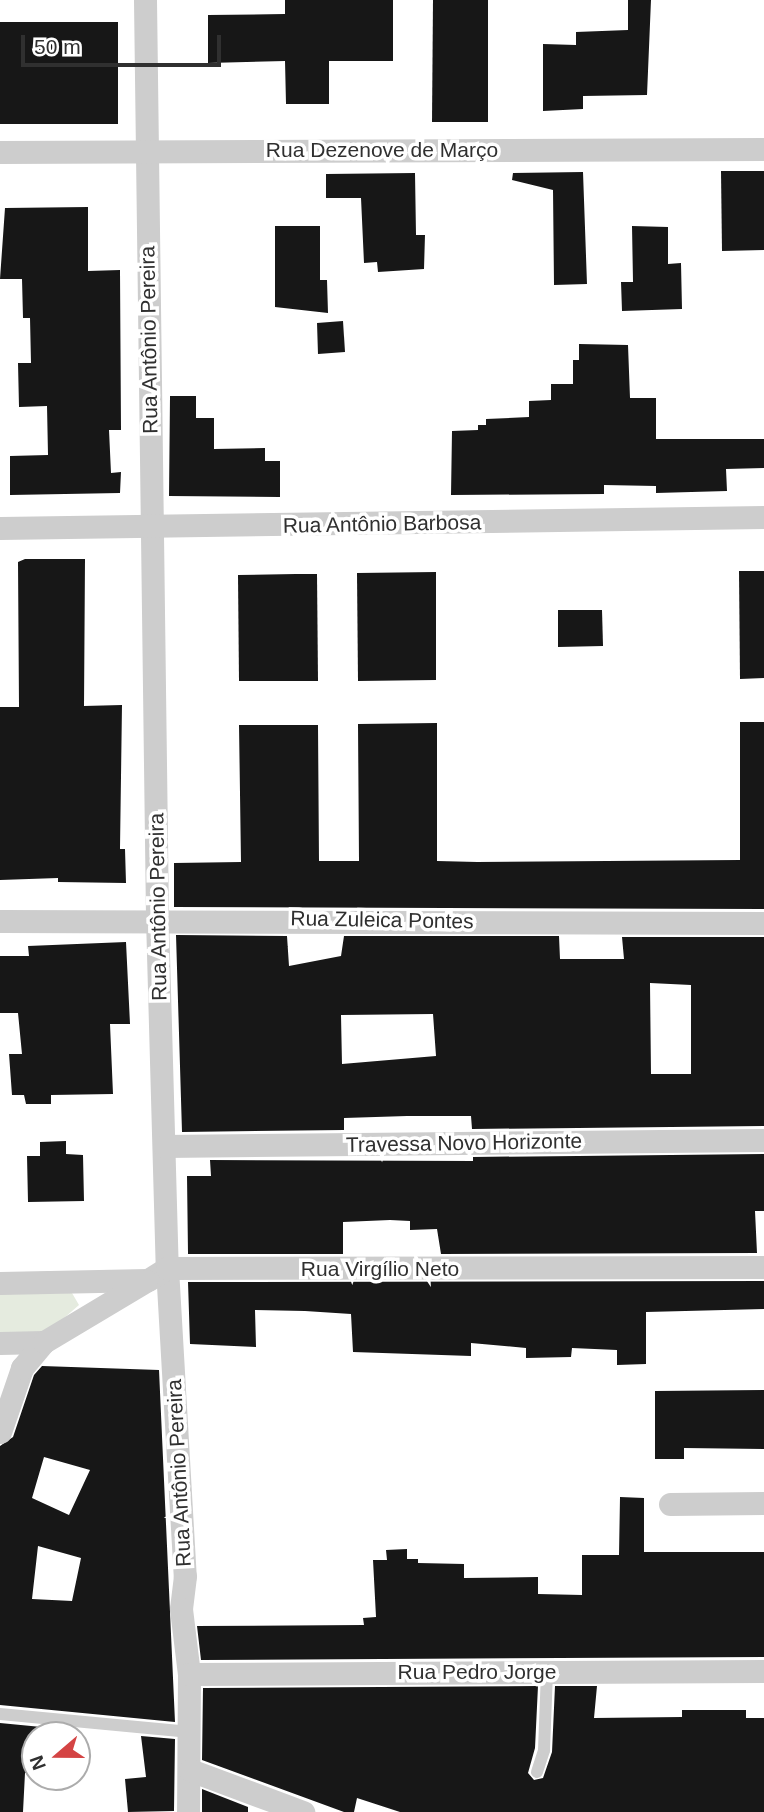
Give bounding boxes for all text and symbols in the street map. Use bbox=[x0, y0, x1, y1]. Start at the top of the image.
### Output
scale bar bbox=[24, 21, 224, 65]
text: 50 m bbox=[34, 35, 81, 58]
street label: Rua Dezenove de Março bbox=[266, 137, 498, 163]
street label: Rua Antônio Pereira bbox=[135, 245, 163, 435]
street label: Rua Antônio Barbosa bbox=[282, 510, 482, 538]
street label: Rua Antônio Pereira bbox=[144, 812, 172, 1002]
street label: Rua Zuleica Pontes bbox=[290, 906, 474, 934]
street label: Travessa Novo Horizonte bbox=[346, 1128, 582, 1158]
street label: Rua Virgílio Neto bbox=[301, 1256, 459, 1282]
street label: Rua Antônio Pereira bbox=[161, 1378, 197, 1568]
street label: Rua Pedro Jorge bbox=[398, 1659, 556, 1685]
north arrow bbox=[21, 1721, 91, 1791]
text: N bbox=[25, 1753, 50, 1773]

